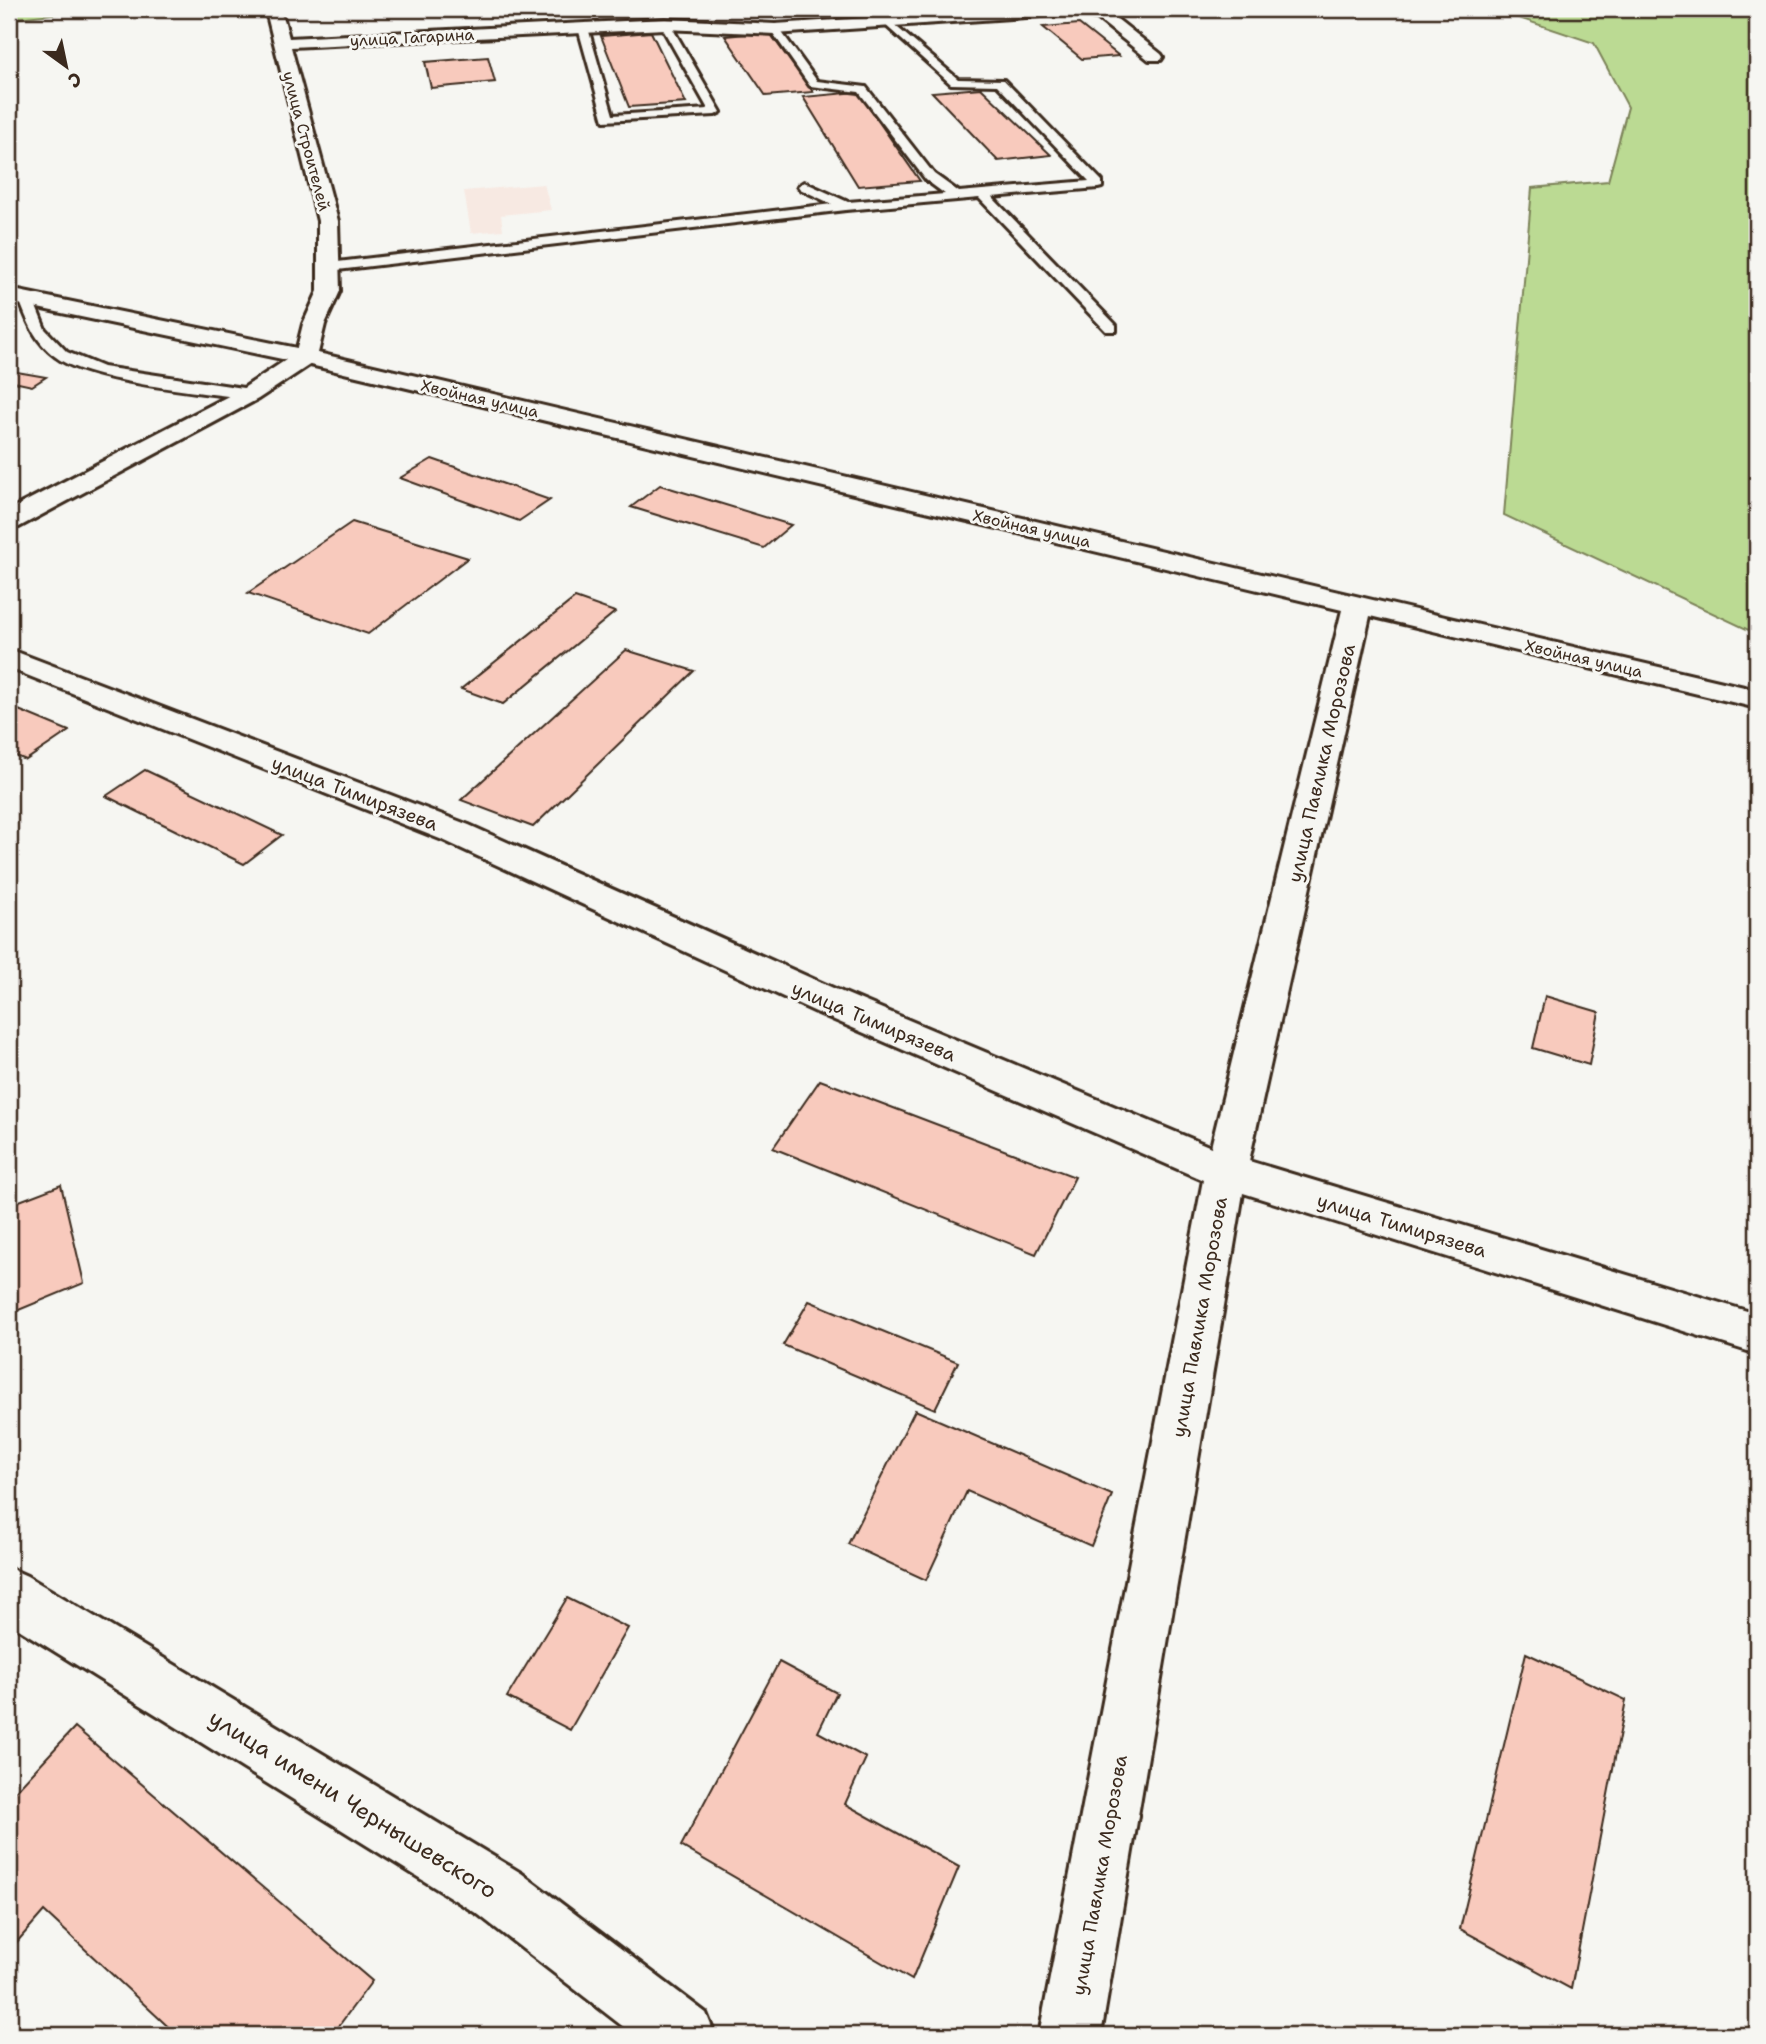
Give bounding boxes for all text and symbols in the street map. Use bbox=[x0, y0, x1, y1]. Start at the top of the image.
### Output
street label: улица Гагарина bbox=[349, 24, 475, 51]
north arrow bbox=[32, 32, 102, 102]
text: С bbox=[63, 66, 87, 93]
street label: улица Строителей bbox=[278, 69, 335, 213]
street label: Хвойная улица bbox=[419, 375, 541, 422]
street label: Хвойная улица bbox=[971, 505, 1093, 552]
street label: Хвойная улица bbox=[1523, 635, 1645, 682]
street label: улица Павлика Морозова bbox=[1282, 641, 1361, 885]
street label: улица Тимирязева bbox=[268, 750, 442, 837]
street label: улица Тимирязева bbox=[788, 976, 960, 1067]
street label: улица Тимирязева bbox=[1314, 1188, 1490, 1263]
street label: улица Павлика Морозова bbox=[1166, 1195, 1233, 1439]
street label: улица имени Чернышевского bbox=[203, 1703, 503, 1905]
street label: улица Павлика Морозова bbox=[1066, 1753, 1133, 1997]

